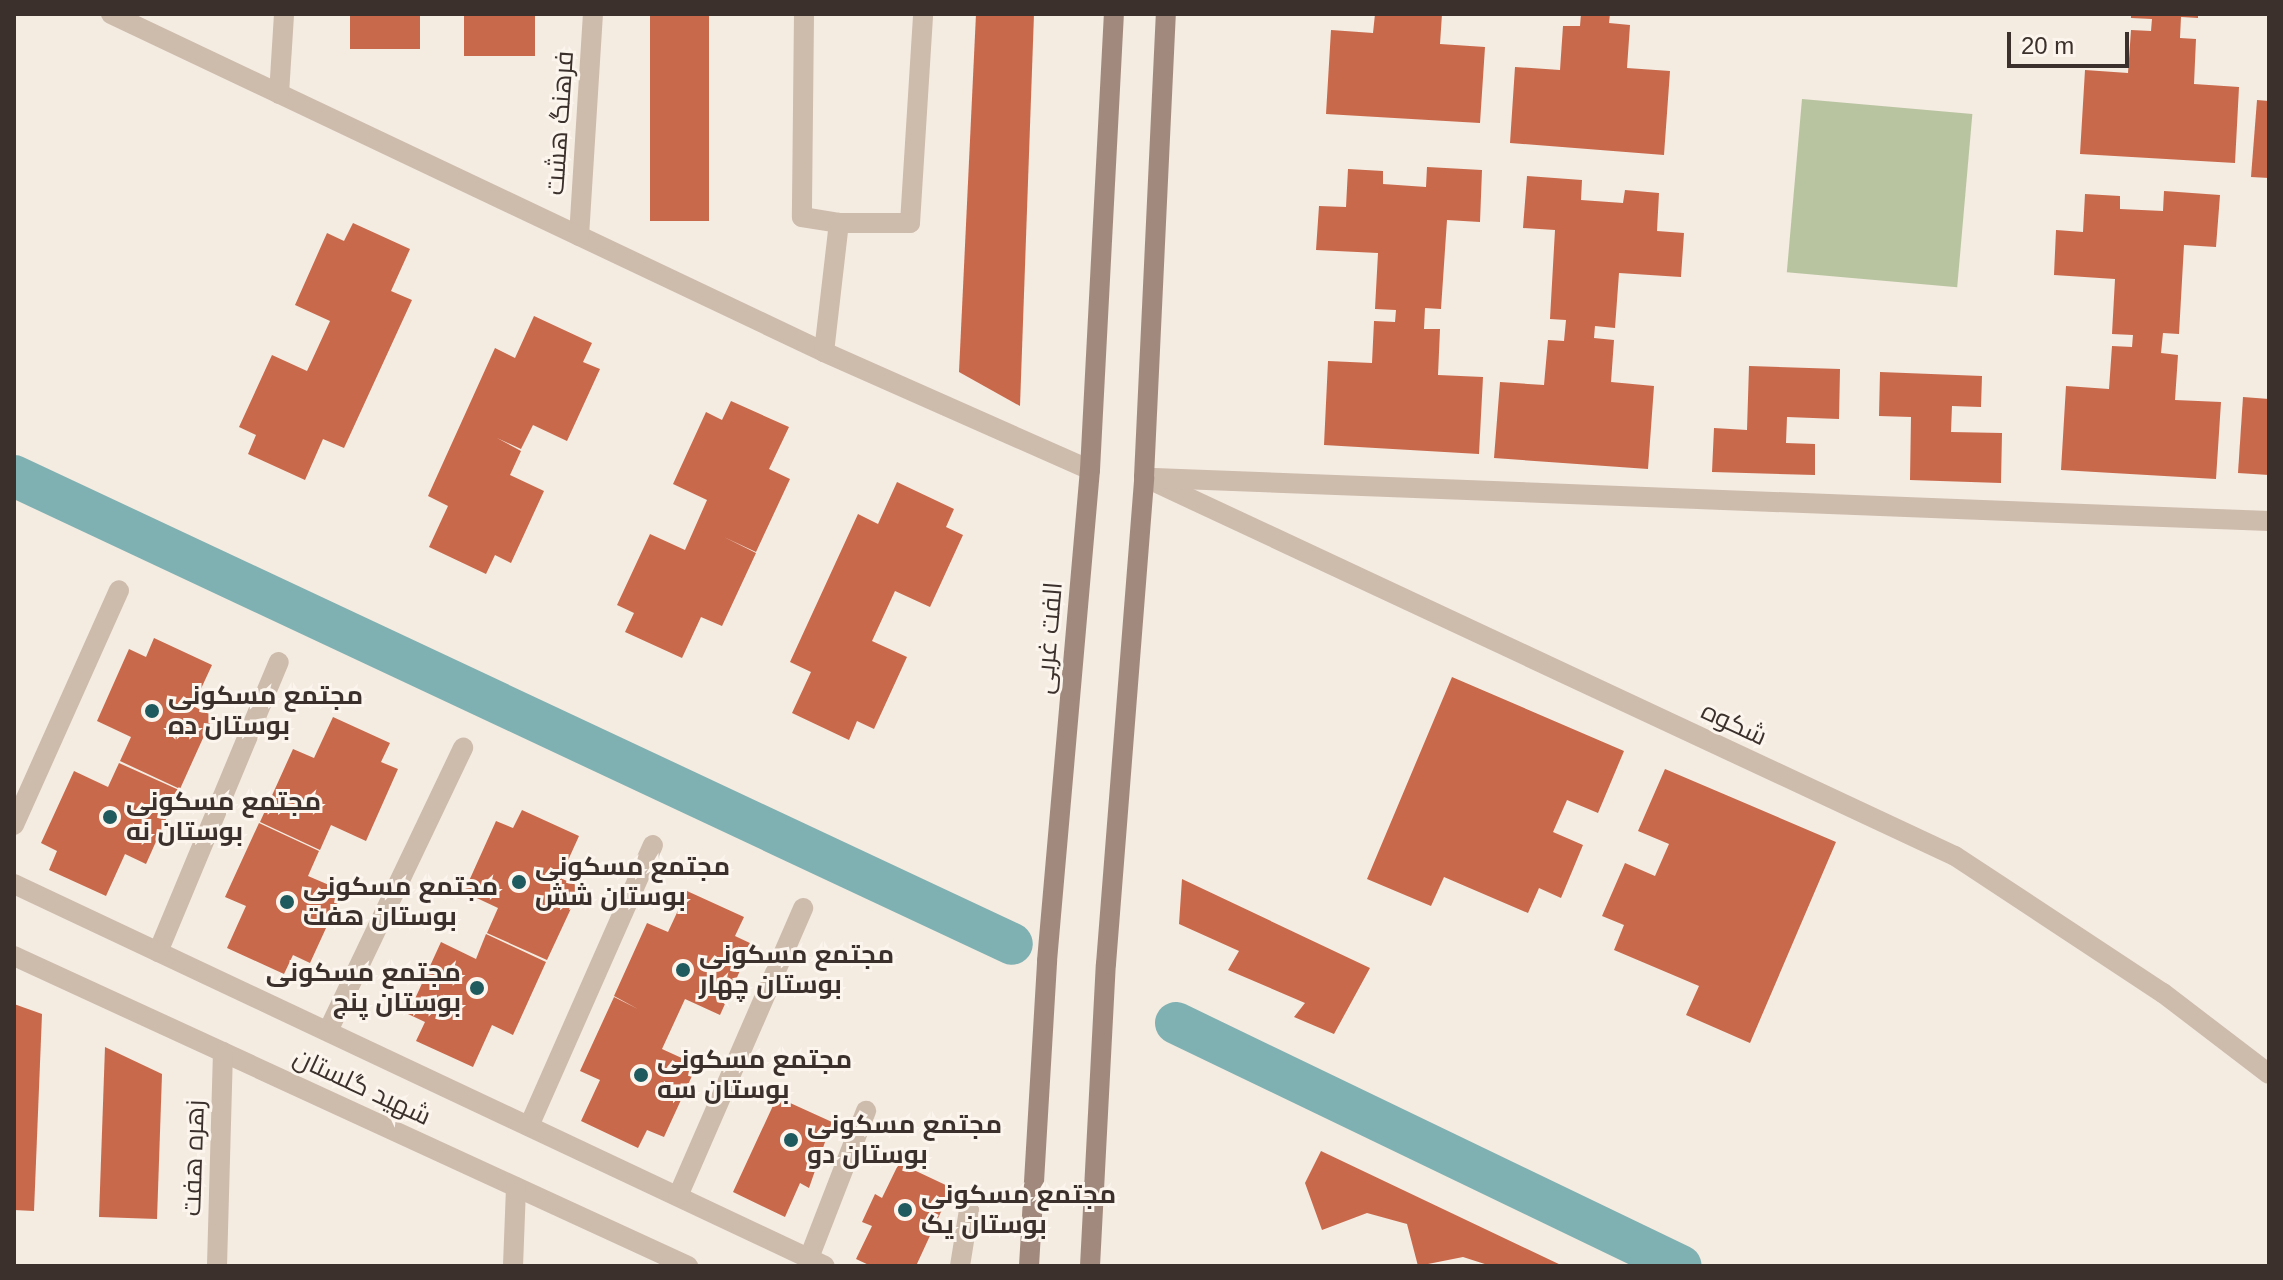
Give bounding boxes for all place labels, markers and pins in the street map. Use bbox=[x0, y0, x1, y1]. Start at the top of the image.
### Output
place label: مجتمع مسکونی بوستان ده bbox=[168, 680, 363, 742]
marker: مجتمع مسکونی بوستان ده bbox=[143, 702, 161, 720]
place label: مجتمع مسکونی بوستان نه bbox=[126, 786, 321, 848]
marker: مجتمع مسکونی بوستان نه bbox=[101, 808, 119, 826]
place label: مجتمع مسکونی بوستان شش bbox=[535, 851, 730, 912]
place label: مجتمع مسکونی بوستان هفت bbox=[303, 871, 498, 932]
marker: مجتمع مسکونی بوستان شش bbox=[510, 873, 528, 891]
marker: مجتمع مسکونی بوستان هفت bbox=[278, 893, 296, 911]
place label: مجتمع مسکونی بوستان چهار bbox=[699, 939, 894, 1000]
place label: مجتمع مسکونی بوستان پنج bbox=[266, 957, 461, 1018]
marker: مجتمع مسکونی بوستان چهار bbox=[674, 961, 692, 979]
marker: مجتمع مسکونی بوستان پنج bbox=[468, 979, 486, 997]
place label: مجتمع مسکونی بوستان سه bbox=[657, 1044, 852, 1106]
marker: مجتمع مسکونی بوستان سه bbox=[632, 1066, 650, 1084]
place label: مجتمع مسکونی بوستان دو bbox=[807, 1109, 1002, 1170]
marker: مجتمع مسکونی بوستان دو bbox=[782, 1131, 800, 1149]
place label: مجتمع مسکونی بوستان یک bbox=[921, 1179, 1116, 1240]
marker: مجتمع مسکونی بوستان یک bbox=[896, 1201, 914, 1219]

